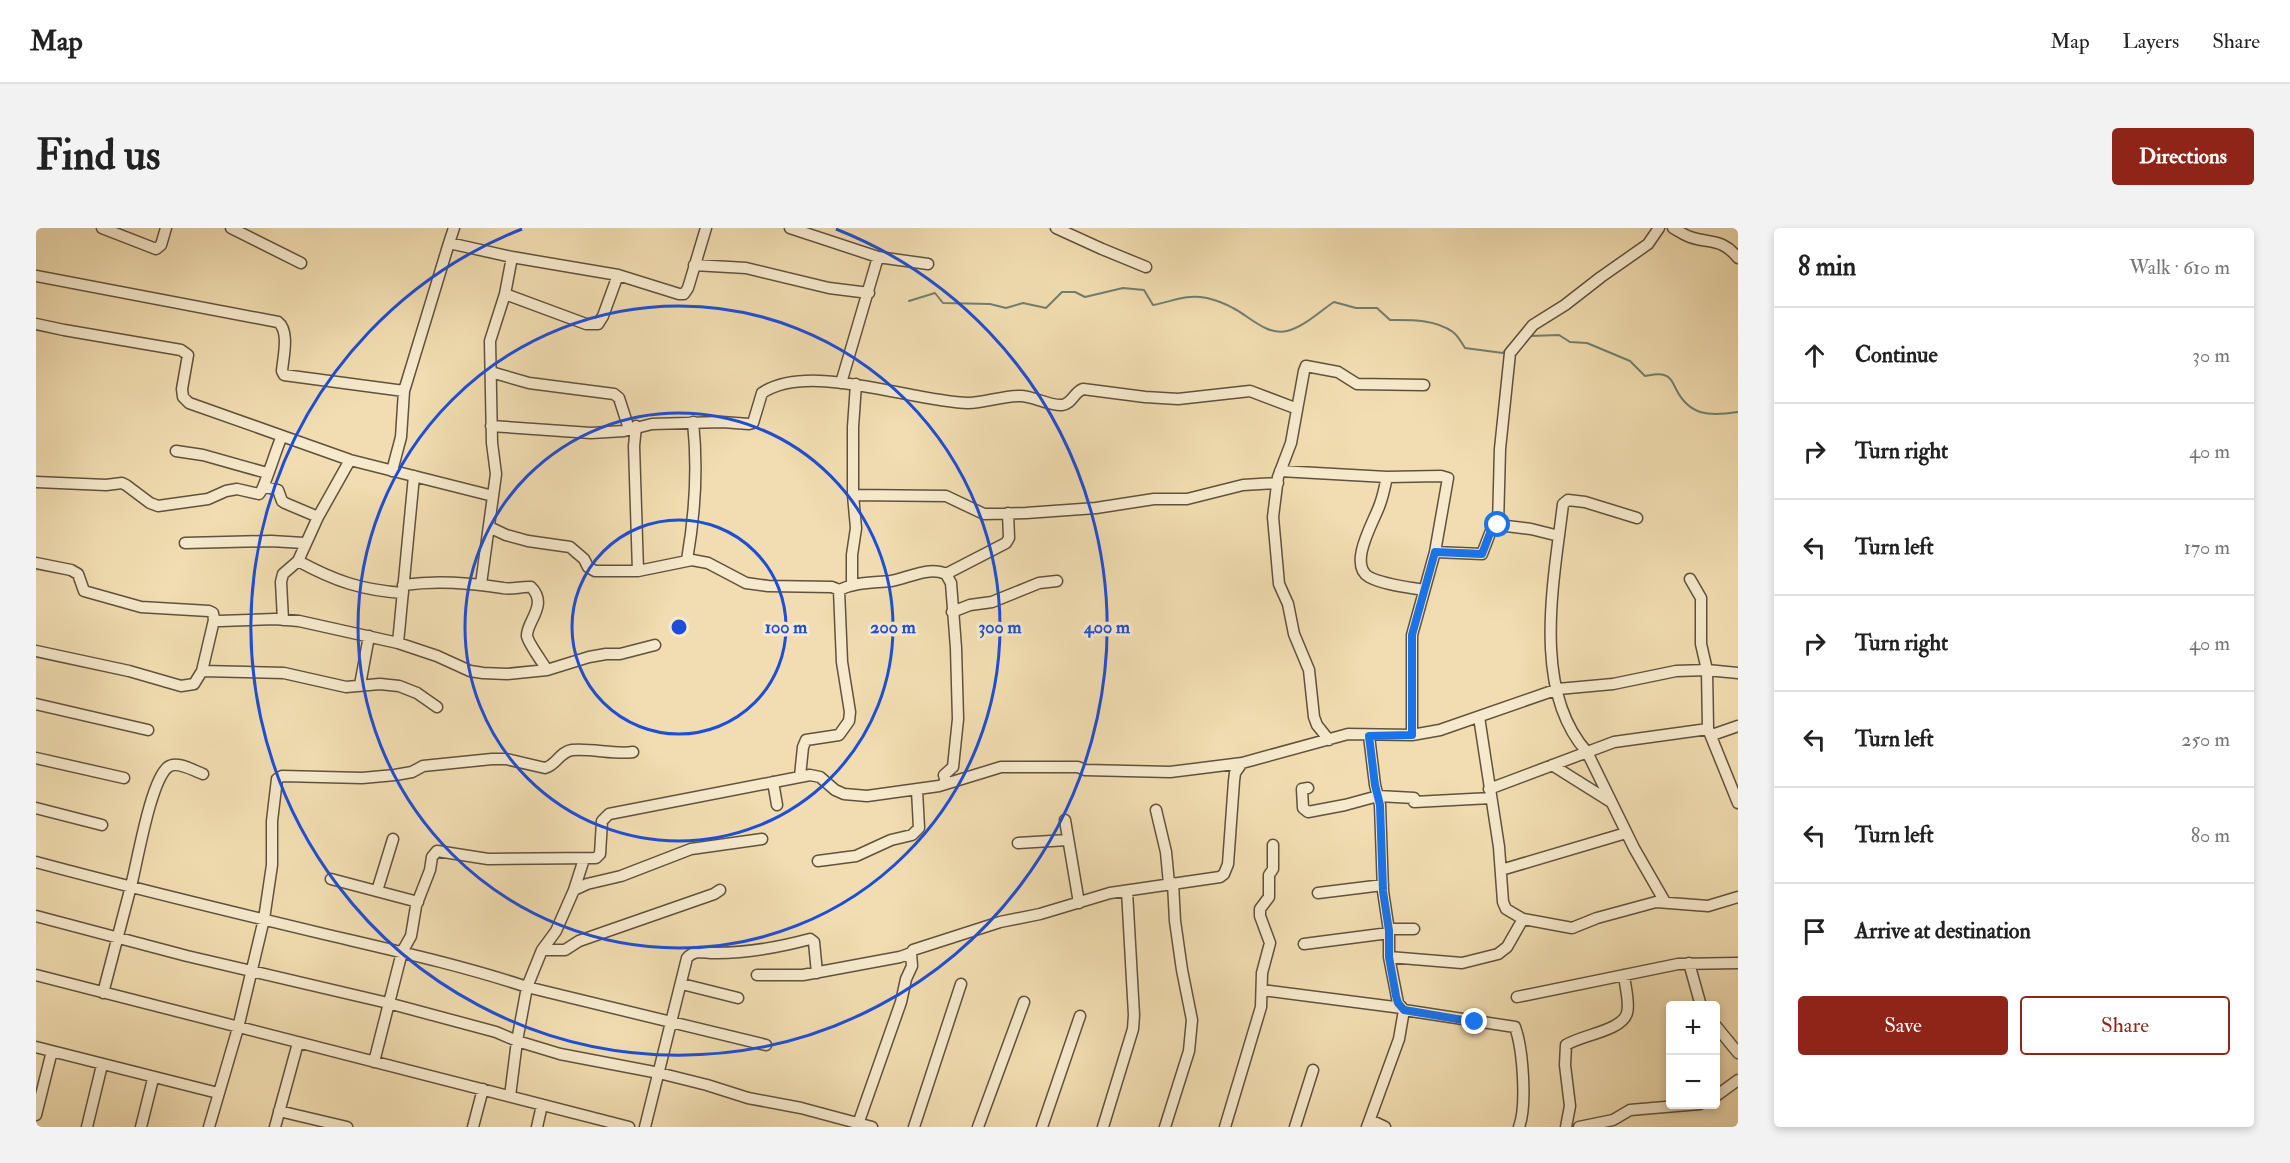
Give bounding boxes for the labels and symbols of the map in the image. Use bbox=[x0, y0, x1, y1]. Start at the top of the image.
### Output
route start bbox=[1484, 511, 1510, 537]
text: 100 m bbox=[765, 616, 808, 639]
text: 200 m bbox=[870, 616, 917, 639]
text: 300 m bbox=[978, 616, 1023, 639]
text: 400 m bbox=[1083, 616, 1131, 639]
centre of rings bbox=[669, 617, 689, 637]
route end bbox=[1461, 1008, 1487, 1034]

